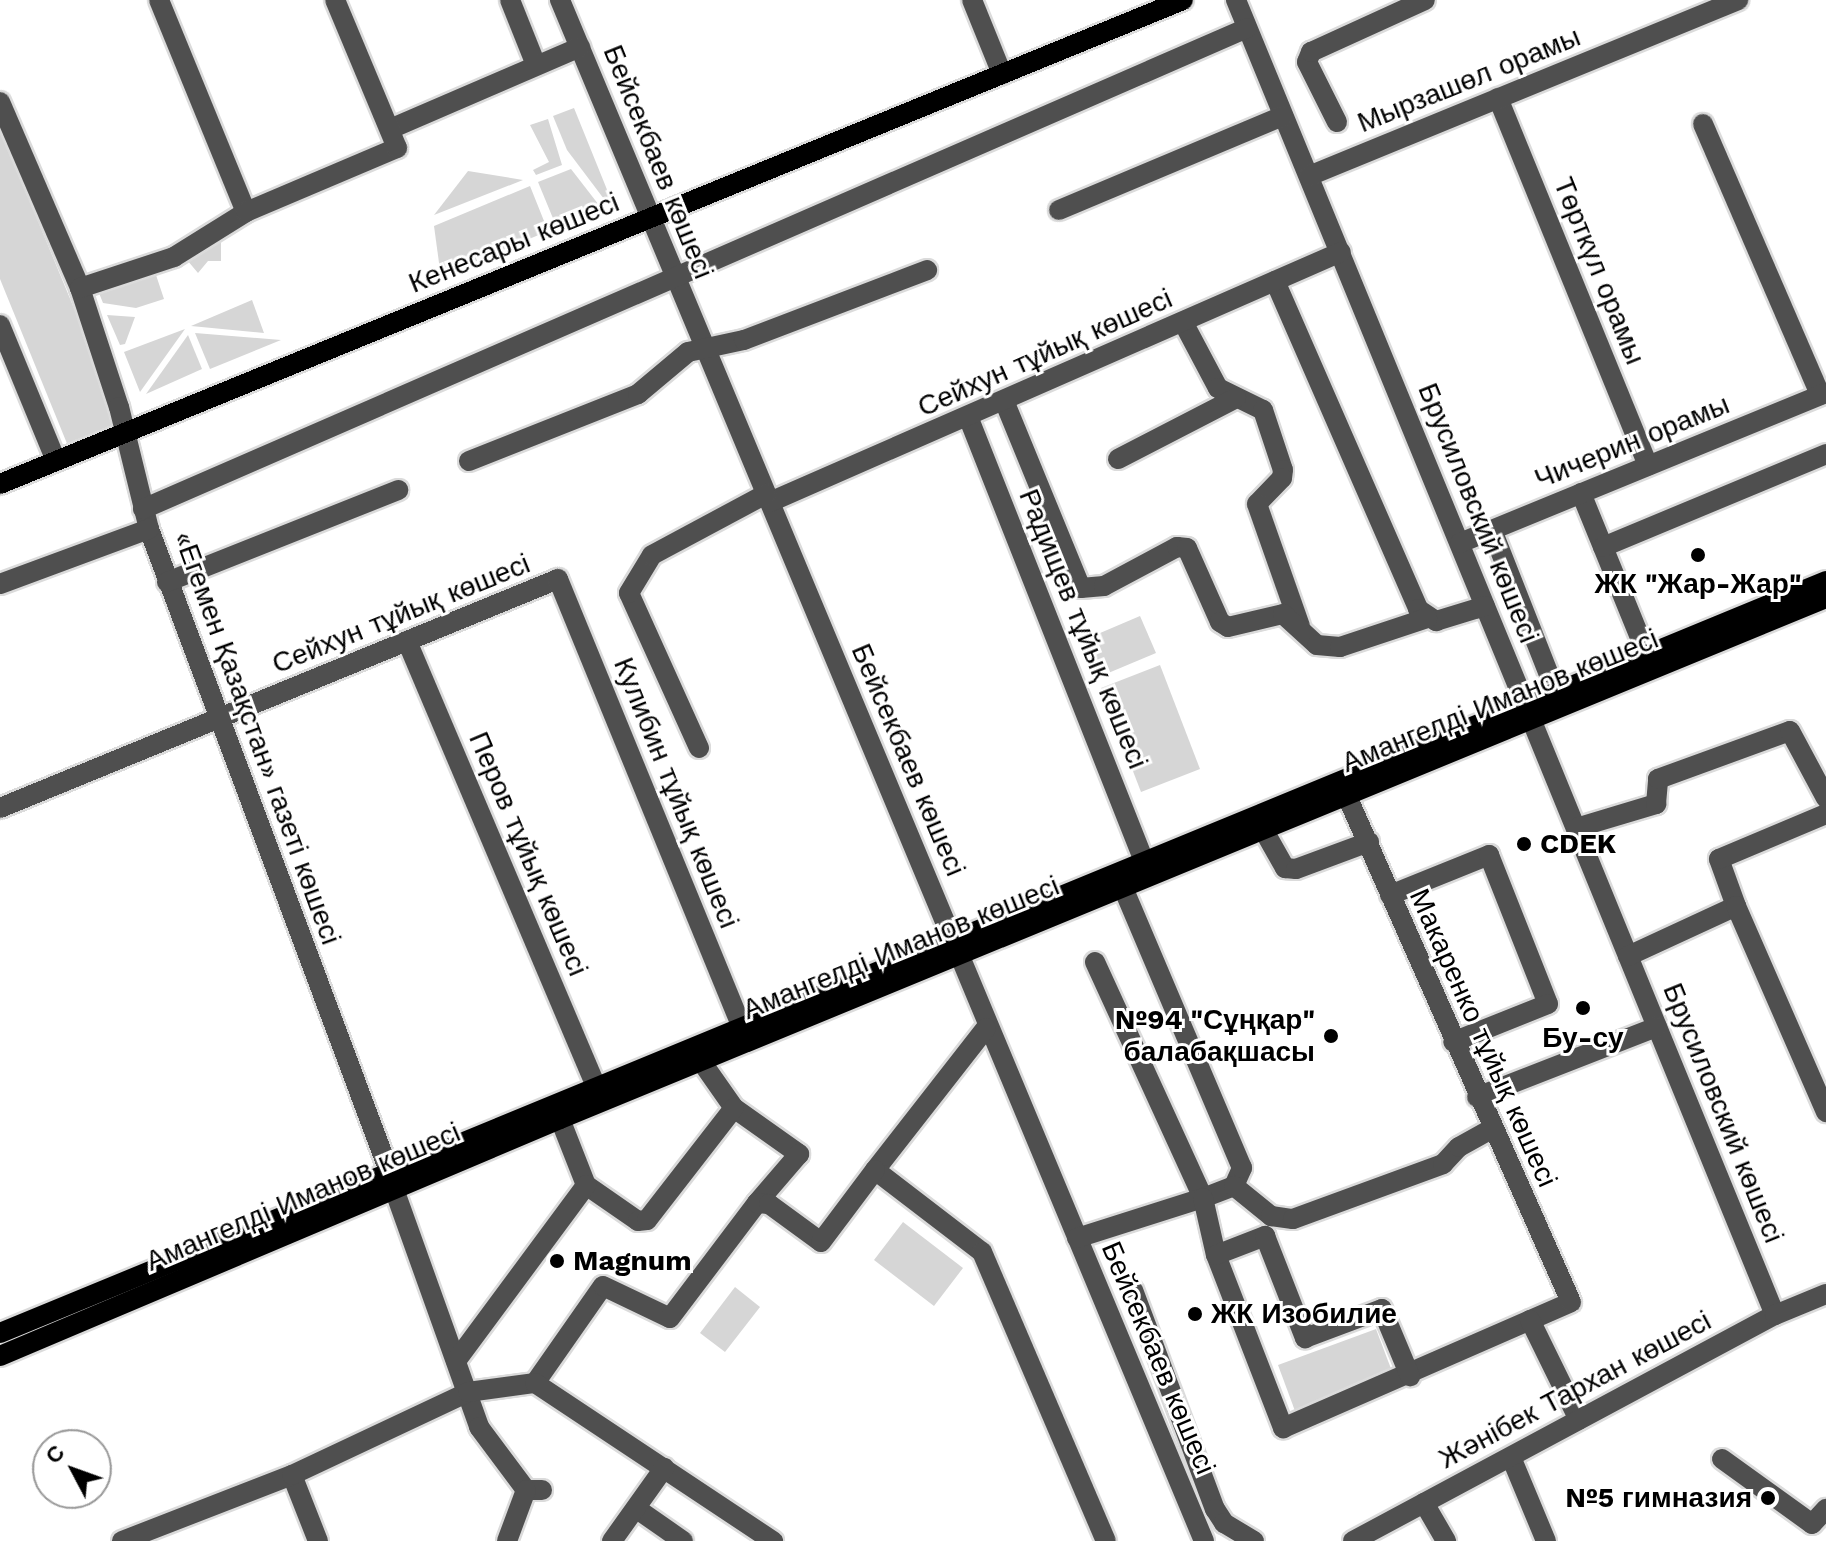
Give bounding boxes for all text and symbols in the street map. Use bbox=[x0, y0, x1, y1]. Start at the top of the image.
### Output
street label: Мырзашөл орамы bbox=[1353, 20, 1585, 140]
street label: Бейсекбаев көшесі bbox=[596, 40, 720, 284]
street label: Төрткүл орамы bbox=[1546, 173, 1652, 369]
street label: Кенесары көшесі bbox=[404, 186, 624, 300]
street label: Сейхун тұйық көшесі bbox=[913, 282, 1177, 424]
street label: Брусиловский көшесі bbox=[1411, 378, 1545, 648]
street label: Чичерин орамы bbox=[1530, 388, 1734, 496]
street label: Радищев тұйық көшесі bbox=[1012, 484, 1154, 774]
street label: «Егемен Қазақстан» газеті көшесі bbox=[166, 527, 348, 949]
marker: ЖК "Жар-Жар" bbox=[1689, 546, 1707, 564]
street label: Сейхун тұйық көшесі bbox=[267, 547, 535, 681]
place label: ЖК "Жар-Жар" bbox=[1595, 567, 1801, 601]
street label: Амангелді Иманов көшесі bbox=[1337, 622, 1663, 780]
street label: Бейсекбаев көшесі bbox=[844, 639, 972, 881]
street label: Кулибин тұйық көшесі bbox=[606, 653, 746, 933]
street label: Перов тұйық көшесі bbox=[461, 727, 595, 981]
place label: CDEK bbox=[1540, 827, 1616, 861]
marker: CDEK bbox=[1515, 835, 1533, 853]
street label: Амангелді Иманов көшесі bbox=[738, 869, 1064, 1027]
street label: Макаренко тұйық көшесі bbox=[1402, 884, 1564, 1192]
street label: Брусиловский көшесі bbox=[1656, 978, 1790, 1248]
marker: Бу-су bbox=[1574, 999, 1592, 1017]
place label: №94 "Сұңқар" балабақшасы bbox=[1115, 1003, 1315, 1069]
place label: Бу-су bbox=[1542, 1021, 1624, 1055]
marker: №94 "Сұңқар" балабақшасы bbox=[1322, 1027, 1340, 1045]
street label: Амангелді Иманов көшесі bbox=[141, 1115, 465, 1279]
street label: Бейсекбаев көшесі bbox=[1094, 1237, 1222, 1479]
place label: Magnum bbox=[573, 1244, 691, 1278]
marker: Magnum bbox=[548, 1252, 566, 1270]
place label: ЖК Изобилие bbox=[1211, 1297, 1397, 1331]
street label: Жәнібек Тархан көшесі bbox=[1433, 1304, 1717, 1476]
marker: ЖК Изобилие bbox=[1186, 1305, 1204, 1323]
north arrow bbox=[32, 1429, 112, 1509]
text: С bbox=[40, 1440, 70, 1468]
place label: №5 гимназия bbox=[1565, 1481, 1752, 1515]
marker: №5 гимназия bbox=[1759, 1489, 1777, 1507]

